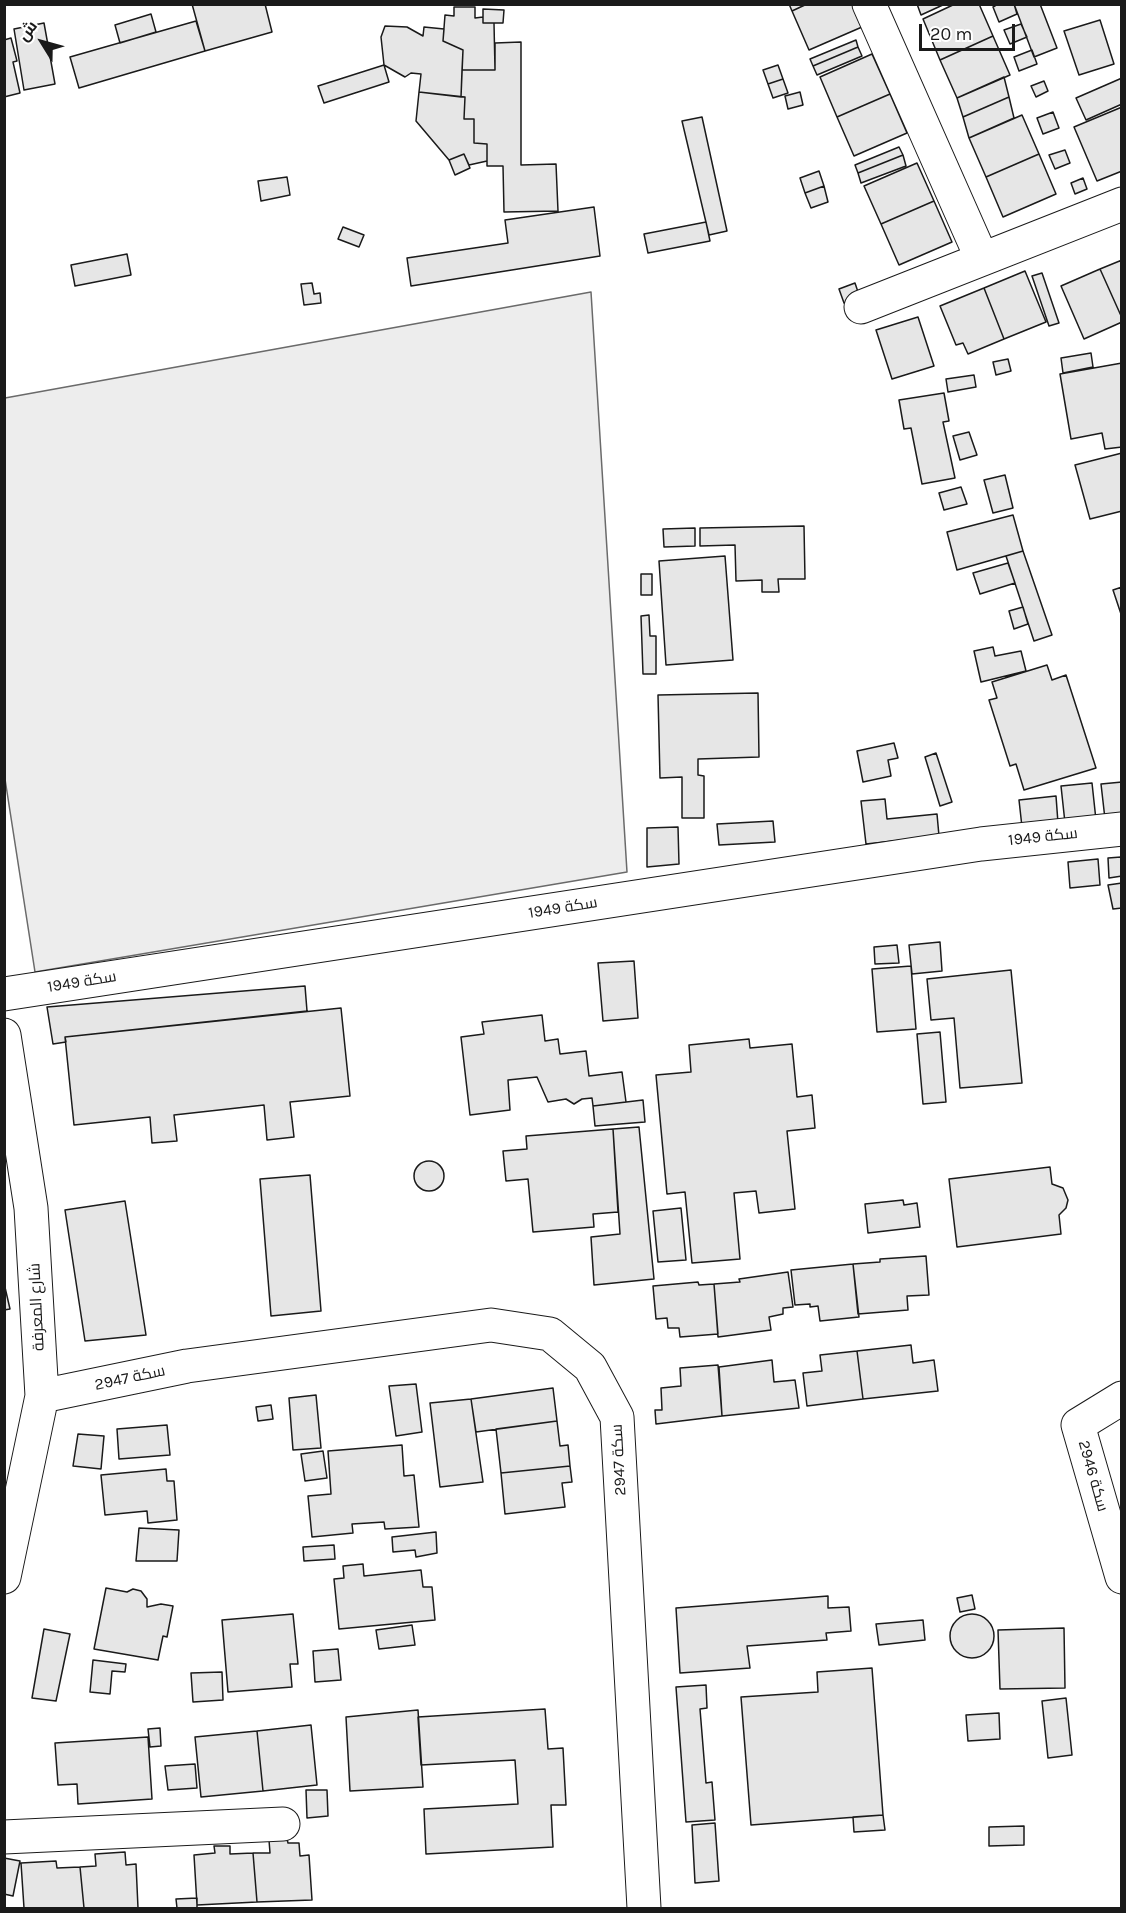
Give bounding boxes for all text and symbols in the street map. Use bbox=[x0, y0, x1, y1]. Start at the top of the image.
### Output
north arrow bbox=[12, 12, 72, 72]
scale bar bbox=[922, 12, 1018, 50]
text: ش bbox=[13, 17, 41, 45]
text: 20 m bbox=[930, 23, 972, 45]
street label: سكة 1949 bbox=[1007, 824, 1079, 850]
street label: سكة 1949 bbox=[527, 893, 599, 923]
street label: سكة 1949 bbox=[46, 967, 118, 997]
street label: شارع المعرفة bbox=[25, 1262, 49, 1352]
street label: سكة 2947 bbox=[93, 1361, 167, 1395]
street label: سكة 2947 bbox=[608, 1424, 630, 1496]
street label: سكة 2946 bbox=[1074, 1438, 1112, 1514]

